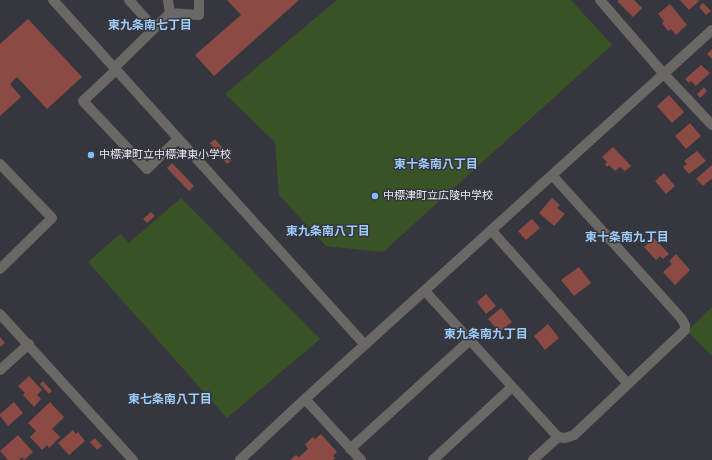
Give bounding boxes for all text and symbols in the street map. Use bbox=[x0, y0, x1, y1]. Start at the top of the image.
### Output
district label: 東九条南七丁目 bbox=[108, 19, 192, 33]
place label: 中標津町立中標津東小学校 bbox=[99, 148, 231, 162]
marker: 中標津町立中標津東小学校 bbox=[86, 150, 96, 160]
district label: 東十条南八丁目 bbox=[394, 158, 478, 172]
place label: 中標津町立広陵中学校 bbox=[383, 189, 493, 203]
marker: 中標津町立広陵中学校 bbox=[370, 191, 380, 201]
district label: 東九条南八丁目 bbox=[286, 225, 370, 239]
district label: 東十条南九丁目 bbox=[585, 231, 669, 245]
district label: 東九条南九丁目 bbox=[444, 328, 528, 342]
district label: 東七条南八丁目 bbox=[128, 393, 212, 407]

